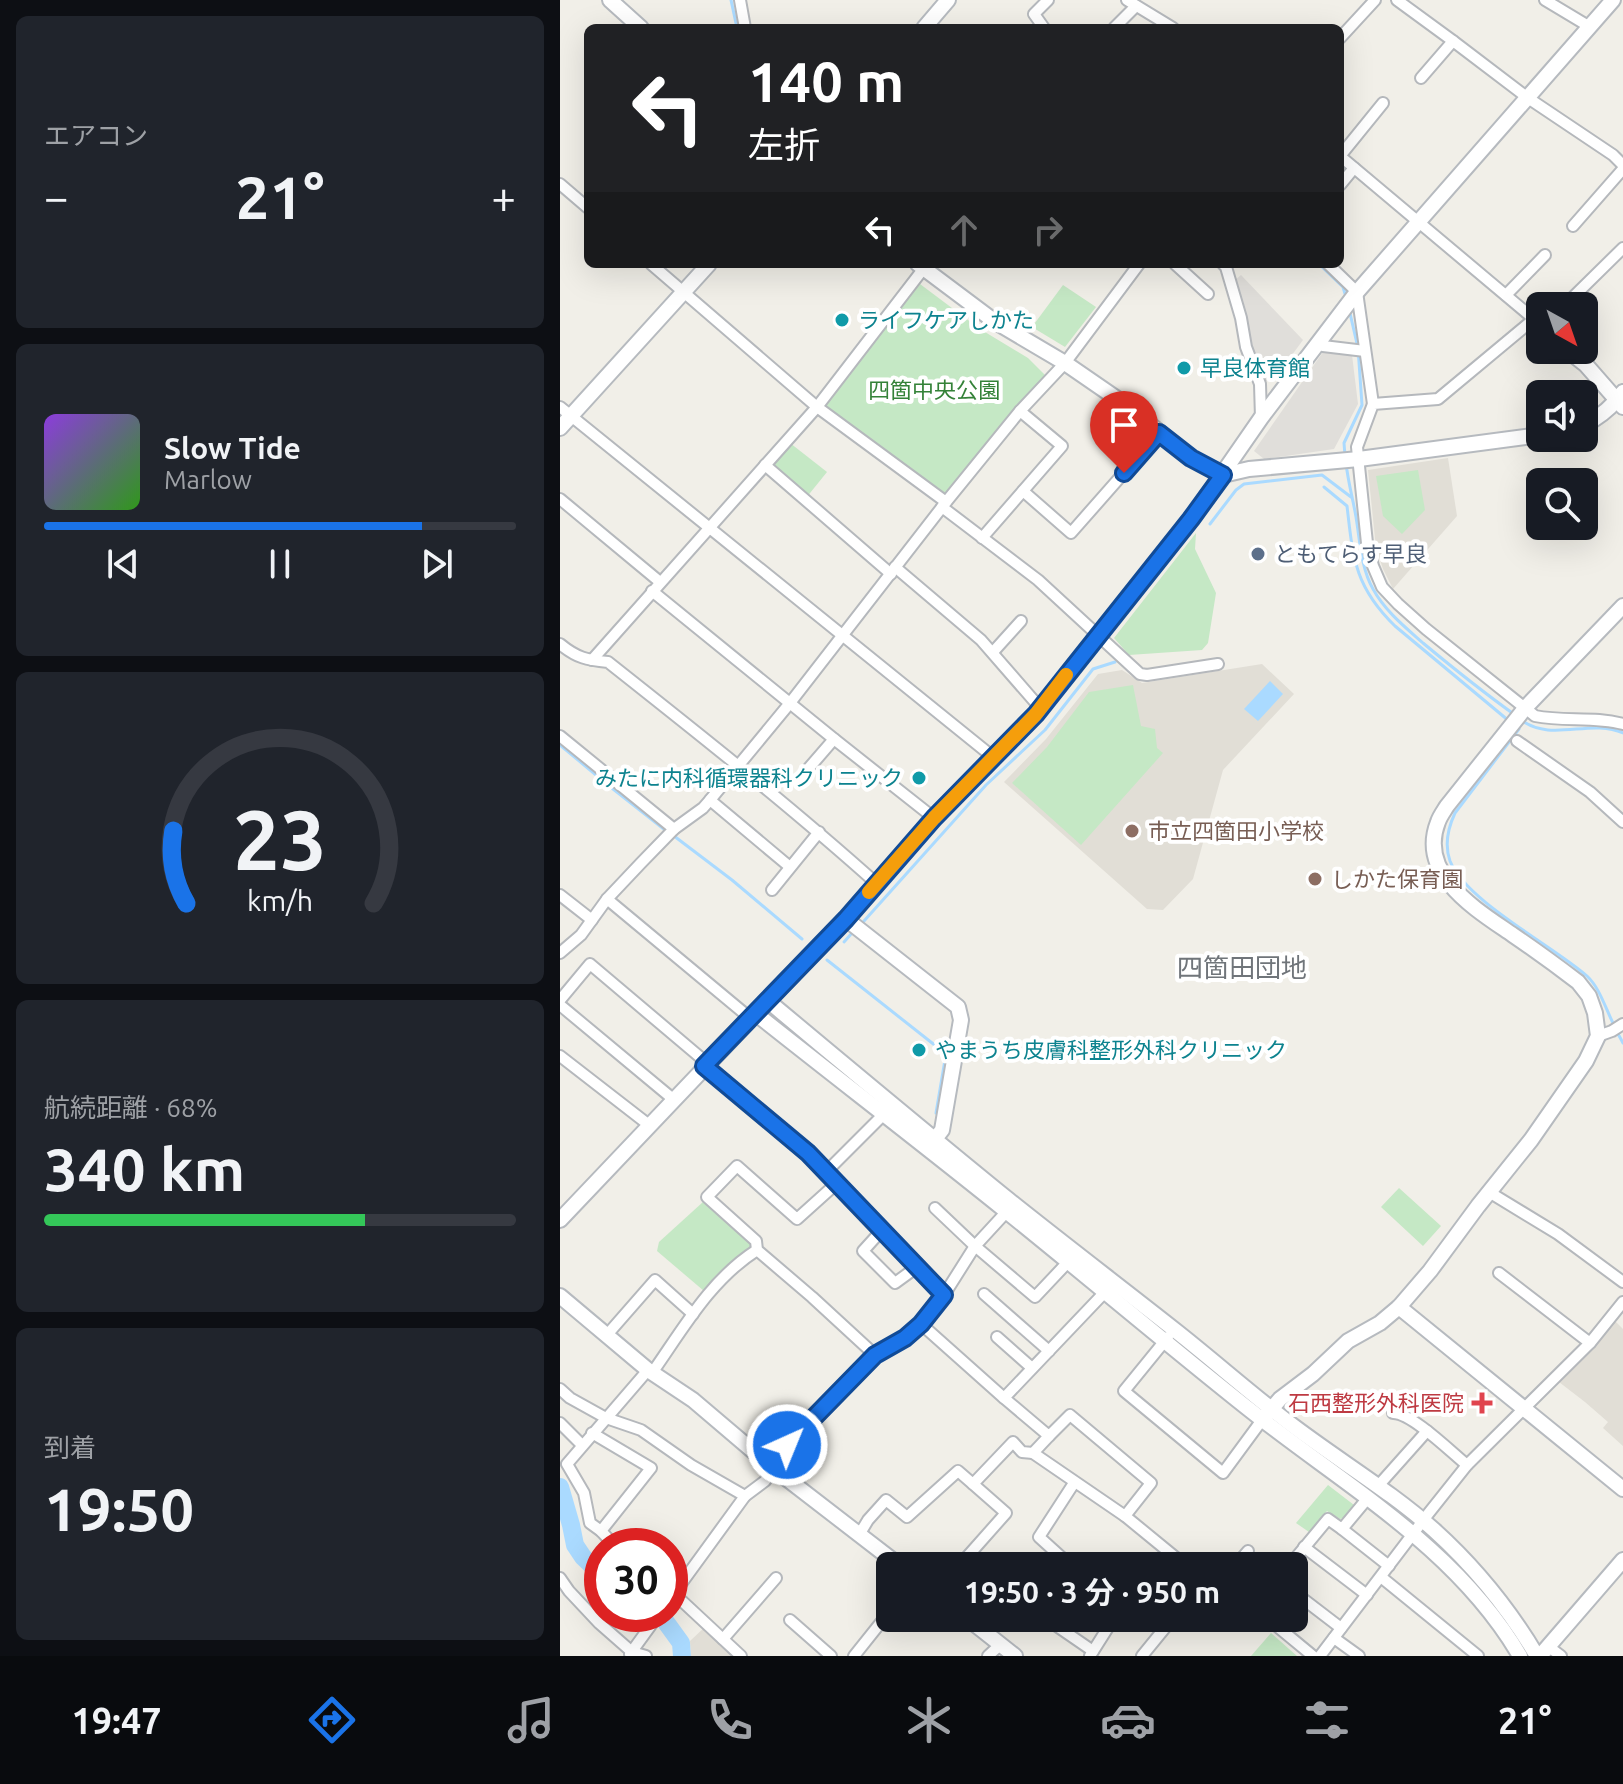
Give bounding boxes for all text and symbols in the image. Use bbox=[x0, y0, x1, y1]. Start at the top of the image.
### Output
text: 140 m bbox=[748, 50, 904, 113]
icon: left bbox=[616, 56, 720, 160]
text: エアコン bbox=[44, 121, 148, 150]
text: 左折 bbox=[748, 124, 820, 165]
text: 21° bbox=[236, 163, 324, 230]
text: − bbox=[44, 172, 69, 221]
text: + bbox=[491, 172, 516, 221]
icon: left bbox=[858, 208, 902, 252]
icon: ahead bbox=[942, 208, 986, 252]
icon: right bbox=[1026, 208, 1070, 252]
north arrow bbox=[1526, 292, 1598, 364]
map controls bbox=[1526, 292, 1598, 540]
place label: ライフケアしかた bbox=[858, 307, 1034, 332]
marker: ライフケアしかた bbox=[833, 311, 851, 329]
place label: 早良体育館 bbox=[1200, 355, 1310, 380]
marker: 早良体育館 bbox=[1175, 359, 1193, 377]
park label: 四箇中央公園 bbox=[868, 377, 1000, 402]
button: sound bbox=[1526, 380, 1598, 452]
pin bbox=[1090, 391, 1158, 473]
icon: arrive bbox=[1102, 403, 1146, 447]
text: Slow Tide bbox=[164, 431, 301, 465]
text: Marlow bbox=[164, 465, 252, 494]
button: search bbox=[1526, 468, 1598, 540]
place label: ともてらす早良 bbox=[1274, 541, 1427, 566]
icon: previous bbox=[101, 542, 145, 586]
icon: pause bbox=[258, 542, 302, 586]
icon: next bbox=[415, 542, 459, 586]
marker: ともてらす早良 bbox=[1249, 545, 1267, 563]
place label: みたに内科循環器科クリニック bbox=[595, 765, 903, 790]
marker: みたに内科循環器科クリニック bbox=[910, 769, 928, 787]
text: 23 bbox=[233, 792, 327, 886]
place label: 市立四箇田小学校 bbox=[1148, 818, 1324, 843]
marker: 市立四箇田小学校 bbox=[1123, 822, 1141, 840]
place label: しかた保育園 bbox=[1331, 866, 1463, 891]
marker: しかた保育園 bbox=[1306, 870, 1324, 888]
text: km/h bbox=[247, 884, 313, 916]
district label: 四箇田団地 bbox=[1177, 953, 1307, 982]
place label: やまうち皮膚科整形外科クリニック bbox=[935, 1037, 1287, 1062]
marker: やまうち皮膚科整形外科クリニック bbox=[910, 1041, 928, 1059]
text: 航続距離 · 68% bbox=[44, 1093, 218, 1122]
text: 340 km bbox=[44, 1135, 245, 1202]
place label: 石西整形外科医院 bbox=[1288, 1390, 1464, 1415]
marker: 石西整形外科医院 bbox=[1471, 1392, 1493, 1414]
position arrow bbox=[745, 1403, 829, 1487]
text: 到着 bbox=[44, 1433, 96, 1462]
text: 19:50 bbox=[44, 1475, 194, 1542]
speed limit sign: 30 bbox=[584, 1528, 688, 1632]
text: 19:50 · 3 分 · 950 m bbox=[964, 1575, 1220, 1609]
icon: directions bbox=[304, 1692, 360, 1748]
icon: music bbox=[503, 1692, 559, 1748]
icon: phone bbox=[702, 1692, 758, 1748]
icon: climate bbox=[901, 1692, 957, 1748]
icon: car bbox=[1100, 1692, 1156, 1748]
icon: filters bbox=[1299, 1692, 1355, 1748]
text: 19:47 bbox=[71, 1700, 162, 1741]
text: 21° bbox=[1498, 1700, 1551, 1741]

